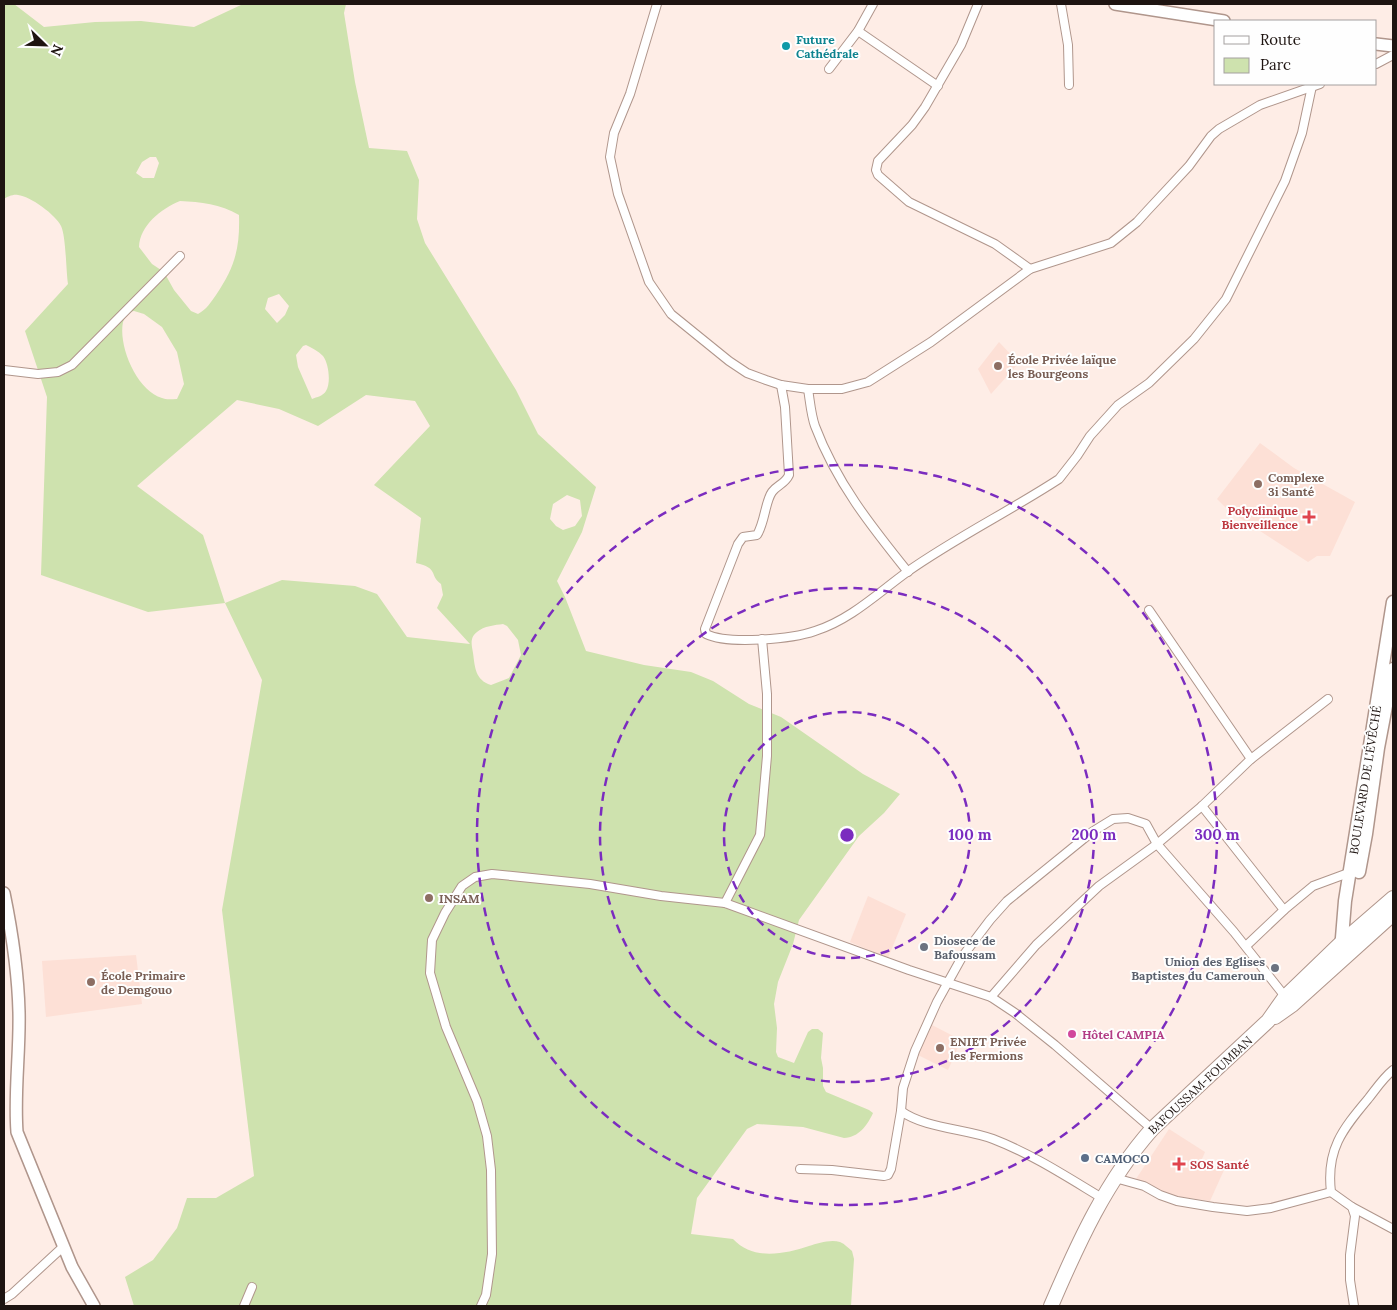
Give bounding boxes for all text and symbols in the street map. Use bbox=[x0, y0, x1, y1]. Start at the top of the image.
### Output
north arrow bbox=[20, 20, 70, 70]
legend bbox=[1214, 20, 1377, 85]
text: Route bbox=[1260, 30, 1301, 49]
place label: Future Cathédrale bbox=[796, 32, 859, 61]
marker: Future Cathédrale bbox=[780, 40, 792, 52]
text: N bbox=[46, 42, 67, 59]
text: Parc bbox=[1260, 55, 1291, 74]
place label: École Privée laïque les Bourgeons bbox=[1008, 352, 1117, 381]
marker: École Privée laïque les Bourgeons bbox=[992, 360, 1004, 372]
place label: Complexe 3i Santé bbox=[1268, 470, 1325, 499]
marker: Complexe 3i Santé bbox=[1252, 478, 1264, 490]
place label: Polyclinique Bienveillence bbox=[1221, 503, 1299, 532]
marker: Polyclinique Bienveillence bbox=[1302, 510, 1316, 524]
street label: BOULEVARD DE L'ÉVÊCHÉ bbox=[1346, 704, 1384, 856]
text: 100 m bbox=[949, 825, 992, 844]
text: 200 m bbox=[1072, 825, 1117, 844]
text: 300 m bbox=[1194, 825, 1240, 844]
centre of rings bbox=[838, 826, 856, 844]
place label: INSAM bbox=[439, 891, 480, 906]
marker: INSAM bbox=[423, 892, 435, 904]
place label: Diosece de Bafoussam bbox=[934, 933, 996, 962]
marker: Diosece de Bafoussam bbox=[918, 941, 930, 953]
place label: Union des Eglises Baptistes du Cameroun bbox=[1131, 954, 1265, 983]
marker: Union des Eglises Baptistes du Cameroun bbox=[1269, 962, 1281, 974]
place label: École Primaire de Demgouo bbox=[101, 968, 186, 997]
marker: École Primaire de Demgouo bbox=[85, 976, 97, 988]
place label: Hôtel CAMPIA bbox=[1082, 1027, 1165, 1042]
marker: Hôtel CAMPIA bbox=[1066, 1028, 1078, 1040]
street label: BAFOUSSAM-FOUMBAN bbox=[1145, 1033, 1255, 1137]
place label: ENIET Privée les Fermions bbox=[950, 1034, 1027, 1063]
marker: ENIET Privée les Fermions bbox=[934, 1042, 946, 1054]
place label: CAMOCO bbox=[1095, 1151, 1149, 1166]
marker: CAMOCO bbox=[1079, 1152, 1091, 1164]
marker: SOS Santé bbox=[1172, 1157, 1186, 1171]
place label: SOS Santé bbox=[1190, 1157, 1250, 1172]

